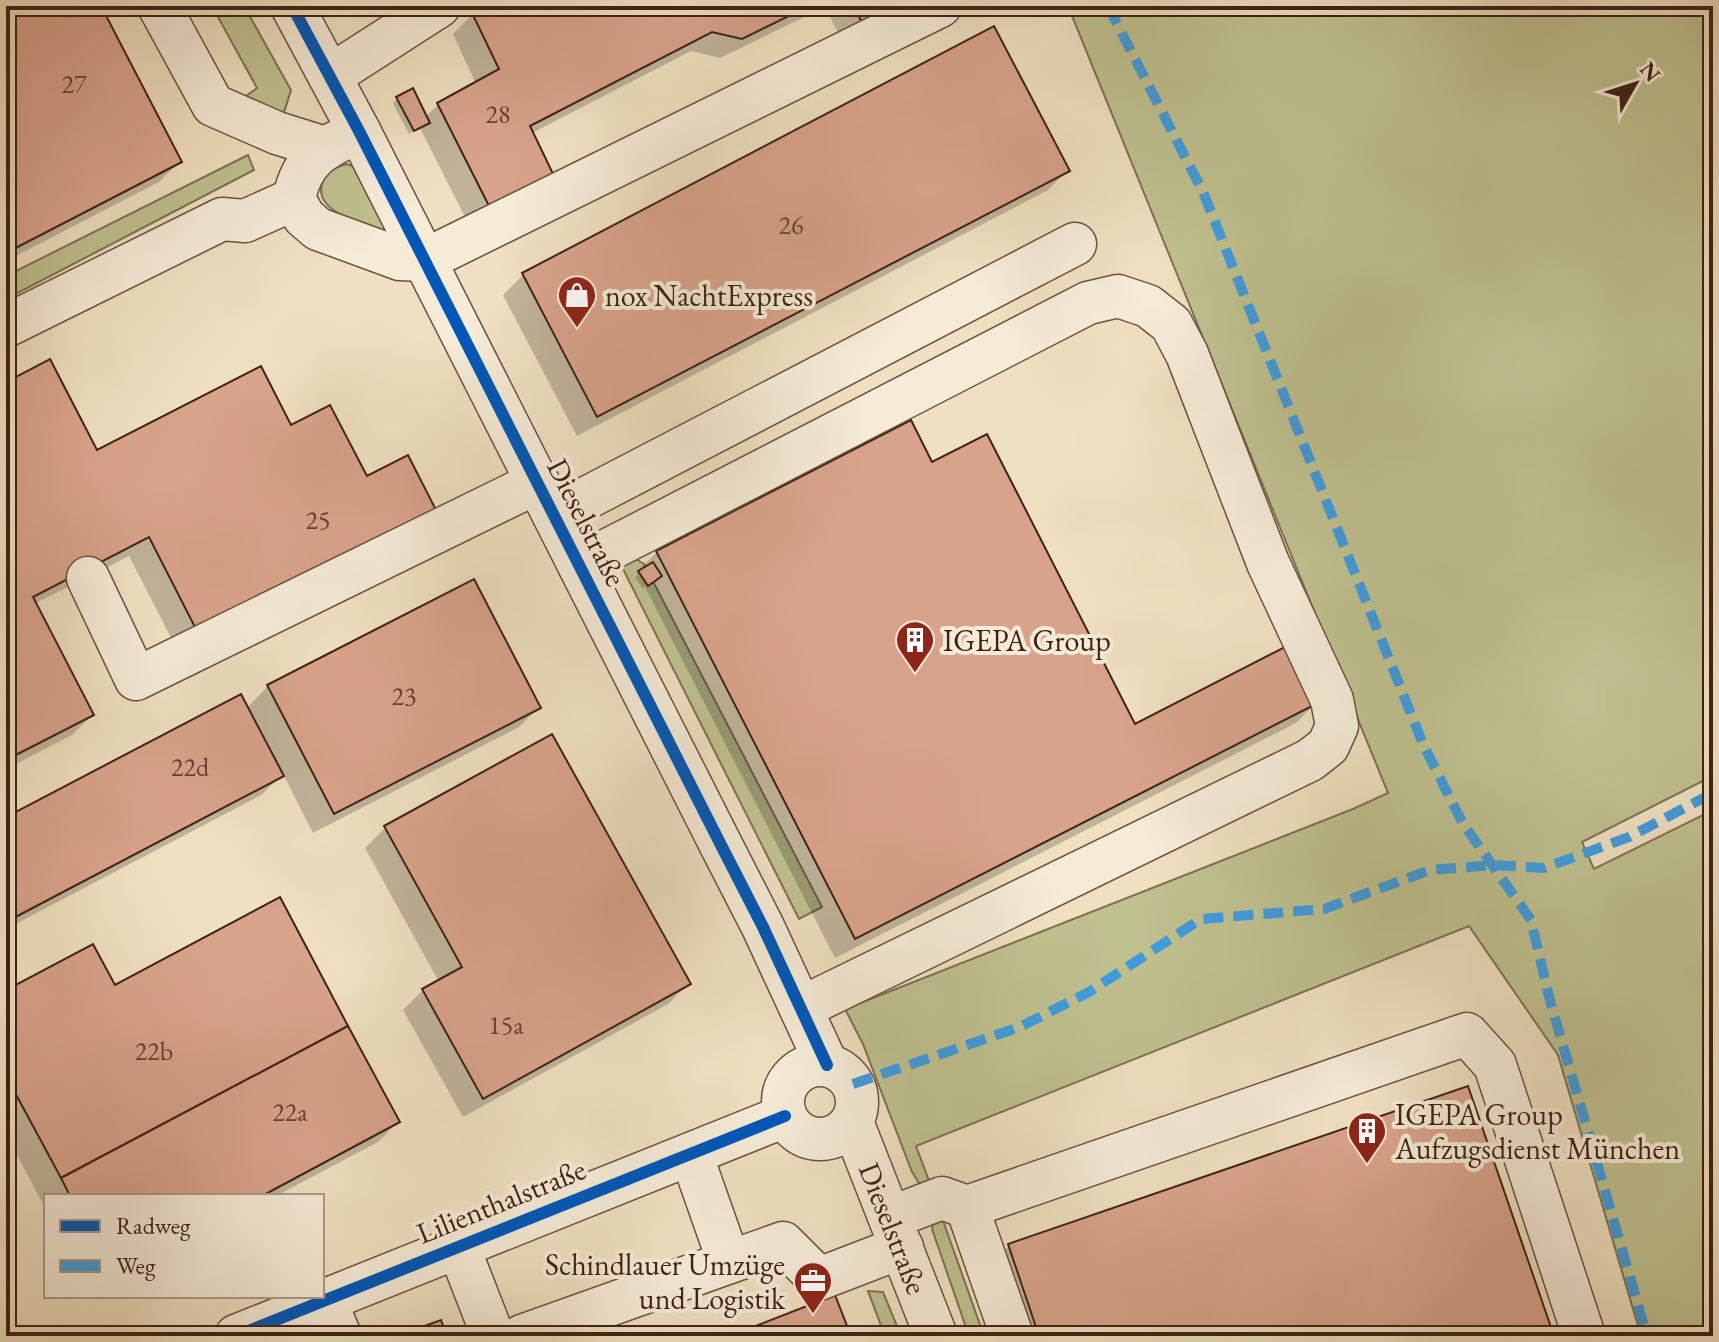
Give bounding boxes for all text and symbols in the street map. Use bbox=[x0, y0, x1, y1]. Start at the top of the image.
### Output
north arrow bbox=[1595, 44, 1675, 124]
text: N bbox=[1633, 56, 1667, 88]
house number: 27 bbox=[62, 67, 87, 101]
house number: 28 bbox=[486, 97, 510, 131]
house number: 26 bbox=[779, 208, 803, 242]
shop icon: nox NachtExpress bbox=[556, 274, 598, 329]
place label: nox NachtExpress bbox=[605, 276, 813, 315]
street label: Dieselstraße bbox=[538, 452, 636, 592]
house number: 25 bbox=[306, 503, 330, 537]
building icon: IGEPA Group bbox=[894, 619, 936, 674]
place label: IGEPA Group bbox=[943, 621, 1111, 660]
house number: 23 bbox=[392, 679, 416, 713]
house number: 22d bbox=[171, 750, 210, 784]
house number: 15a bbox=[488, 1008, 524, 1042]
house number: 22b bbox=[135, 1034, 173, 1068]
house number: 22a bbox=[272, 1095, 308, 1129]
place label: IGEPA Group Aufzugsdienst München bbox=[1394, 1095, 1680, 1168]
building icon: IGEPA Group Aufzugsdienst München bbox=[1346, 1110, 1388, 1165]
street label: Lilienthalstraße bbox=[411, 1149, 591, 1253]
street label: Dieselstraße bbox=[850, 1157, 937, 1300]
legend bbox=[44, 1194, 324, 1298]
text: Radweg bbox=[116, 1210, 191, 1241]
place label: Schindlauer Umzüge und Logistik bbox=[545, 1245, 786, 1318]
text: Weg bbox=[116, 1250, 156, 1281]
office icon: Schindlauer Umzüge und Logistik bbox=[792, 1260, 834, 1315]

